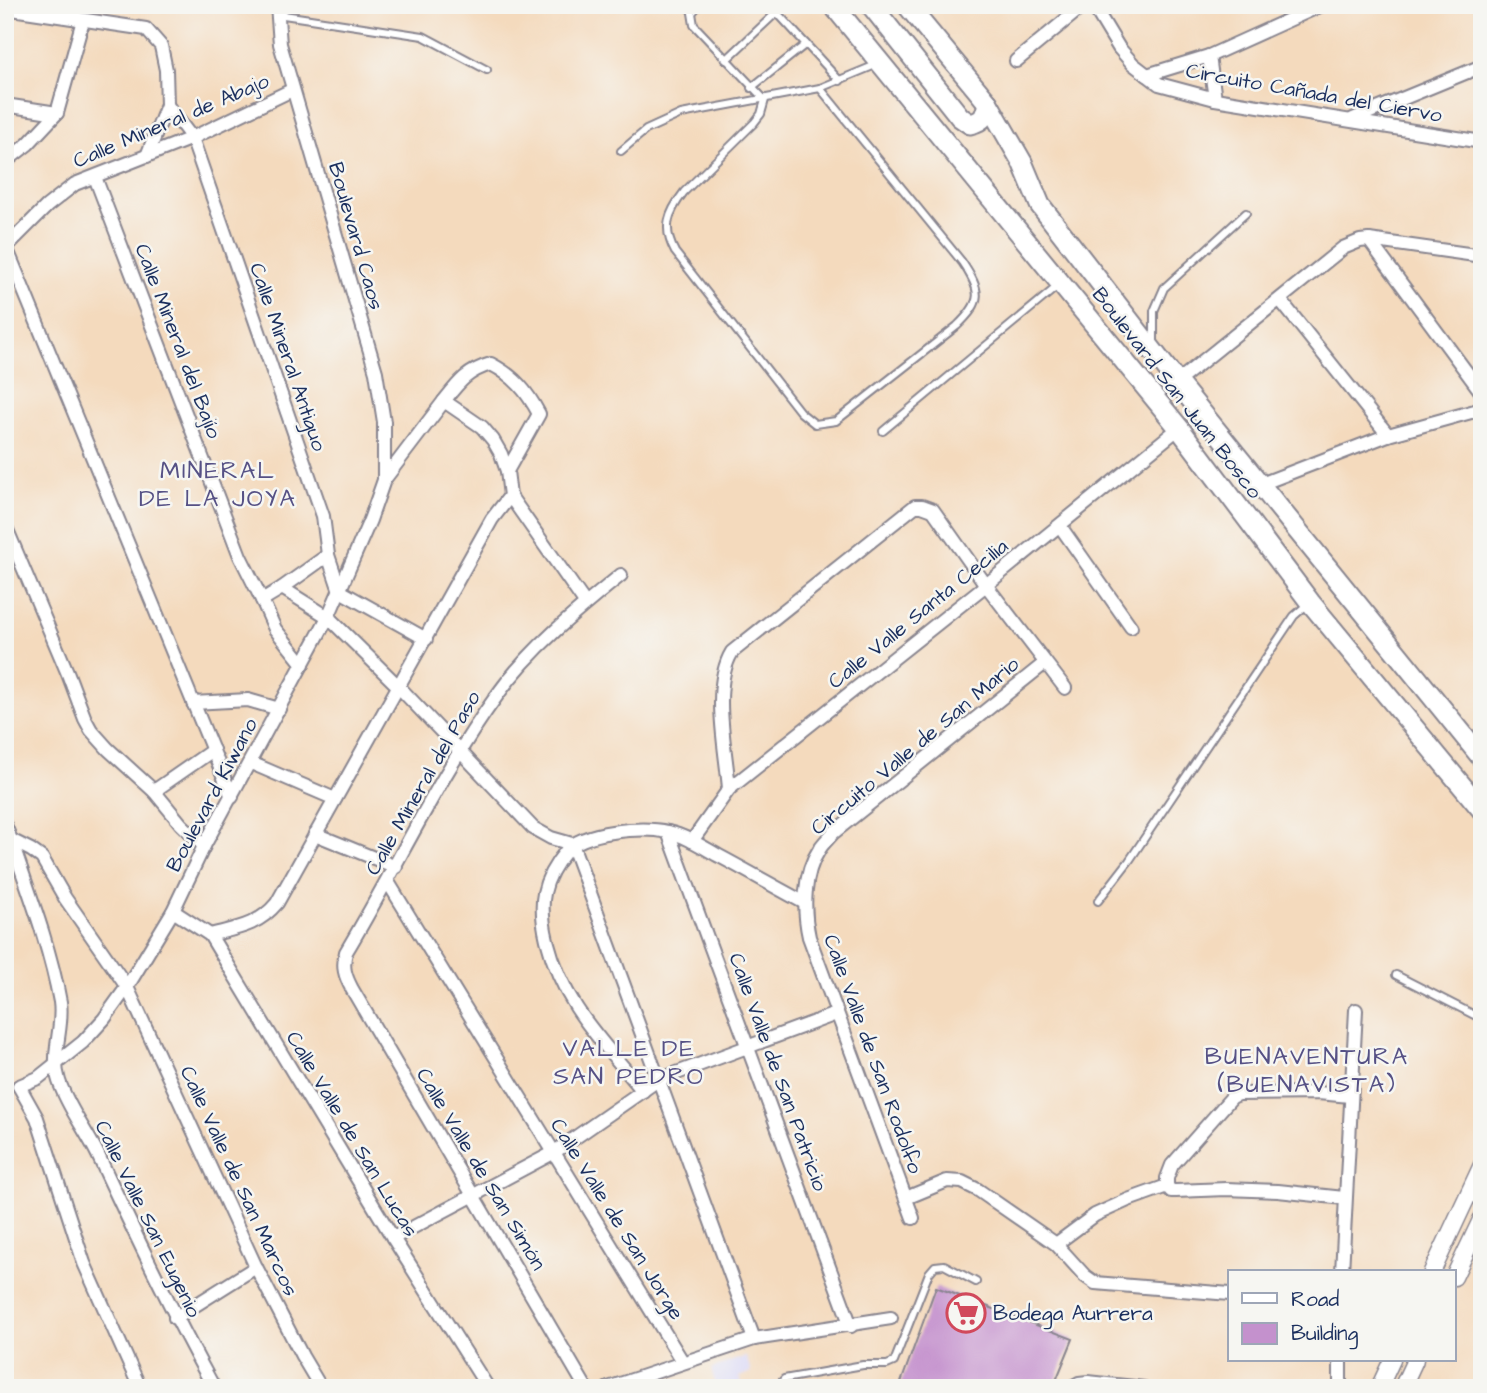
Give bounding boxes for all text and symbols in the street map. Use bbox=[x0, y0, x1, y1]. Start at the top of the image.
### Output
street label: Circuito Cañada del Ciervo bbox=[1184, 56, 1445, 130]
street label: Calle Mineral de Abajo bbox=[69, 66, 274, 175]
street label: Boulevard Caos bbox=[321, 159, 391, 313]
street label: Calle Mineral del Bajío bbox=[127, 239, 229, 443]
street label: Calle Mineral Antiguo bbox=[240, 259, 334, 456]
street label: Boulevard San Juan Bosco bbox=[1085, 281, 1269, 505]
district label: MINERAL DE LA JOYA bbox=[139, 454, 297, 516]
street label: Calle Valle Santa Cecilia bbox=[822, 532, 1015, 696]
street label: Circuito Valle de San Mario bbox=[805, 650, 1026, 842]
street label: Calle Mineral del Paso bbox=[358, 685, 488, 881]
street label: Boulevard Kiwano bbox=[159, 713, 265, 877]
street label: Calle Valle de San Rodolfo bbox=[816, 930, 930, 1178]
street label: Calle Valle de San Patricio bbox=[721, 949, 835, 1195]
street label: Calle Valle de San Lucas bbox=[279, 1026, 425, 1242]
district label: VALLE DE SAN PEDRO bbox=[553, 1032, 705, 1094]
district label: BUENAVENTURA (BUENAVISTA) bbox=[1205, 1040, 1409, 1102]
street label: Calle Valle de San Marcos bbox=[173, 1061, 305, 1301]
street label: Calle Valle de San Simón bbox=[409, 1062, 553, 1276]
street label: Calle Valle de San Jorge bbox=[541, 1113, 691, 1326]
street label: Calle Valle San Eugenio bbox=[86, 1116, 208, 1323]
legend bbox=[1228, 1270, 1456, 1362]
text: Road bbox=[1291, 1285, 1339, 1314]
supermarket icon: Bodega Aurrera bbox=[945, 1292, 987, 1334]
place label: Bodega Aurrera bbox=[993, 1299, 1153, 1330]
text: Building bbox=[1291, 1319, 1359, 1350]

